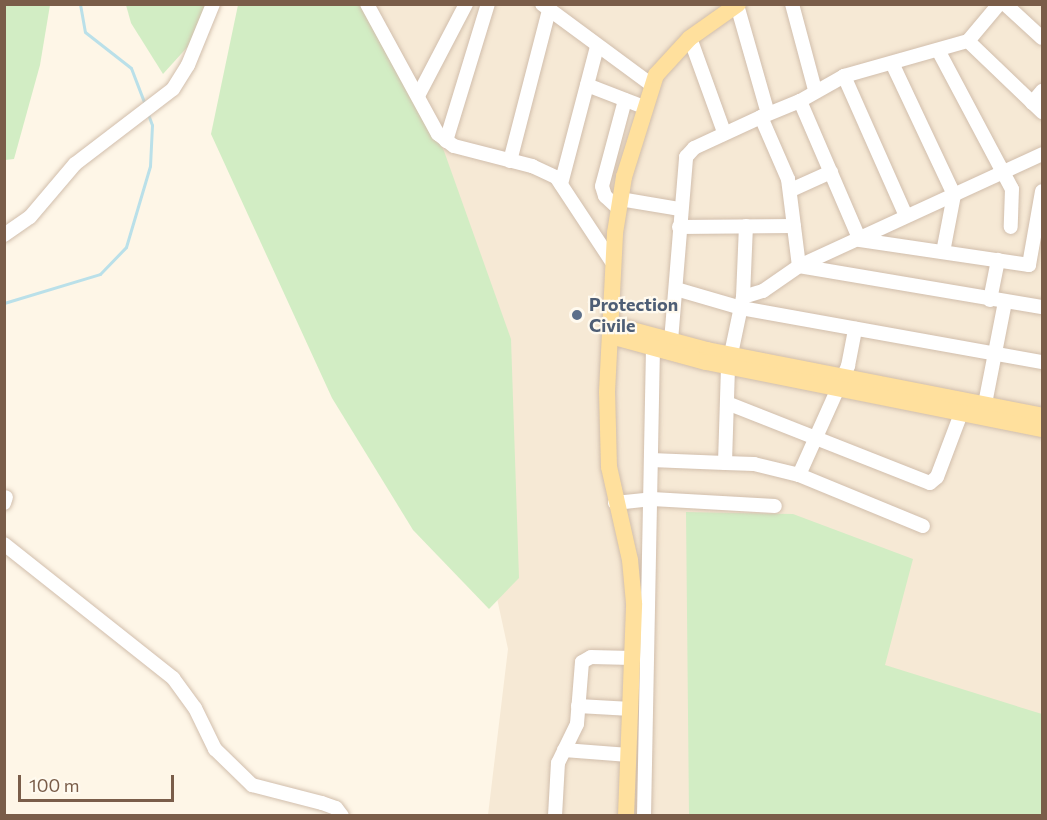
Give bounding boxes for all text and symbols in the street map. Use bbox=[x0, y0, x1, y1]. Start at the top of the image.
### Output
place label: Protection Civile bbox=[589, 294, 678, 336]
marker: Protection Civile bbox=[570, 308, 584, 322]
scale bar bbox=[21, 763, 177, 801]
text: 100 m bbox=[29, 774, 79, 796]

